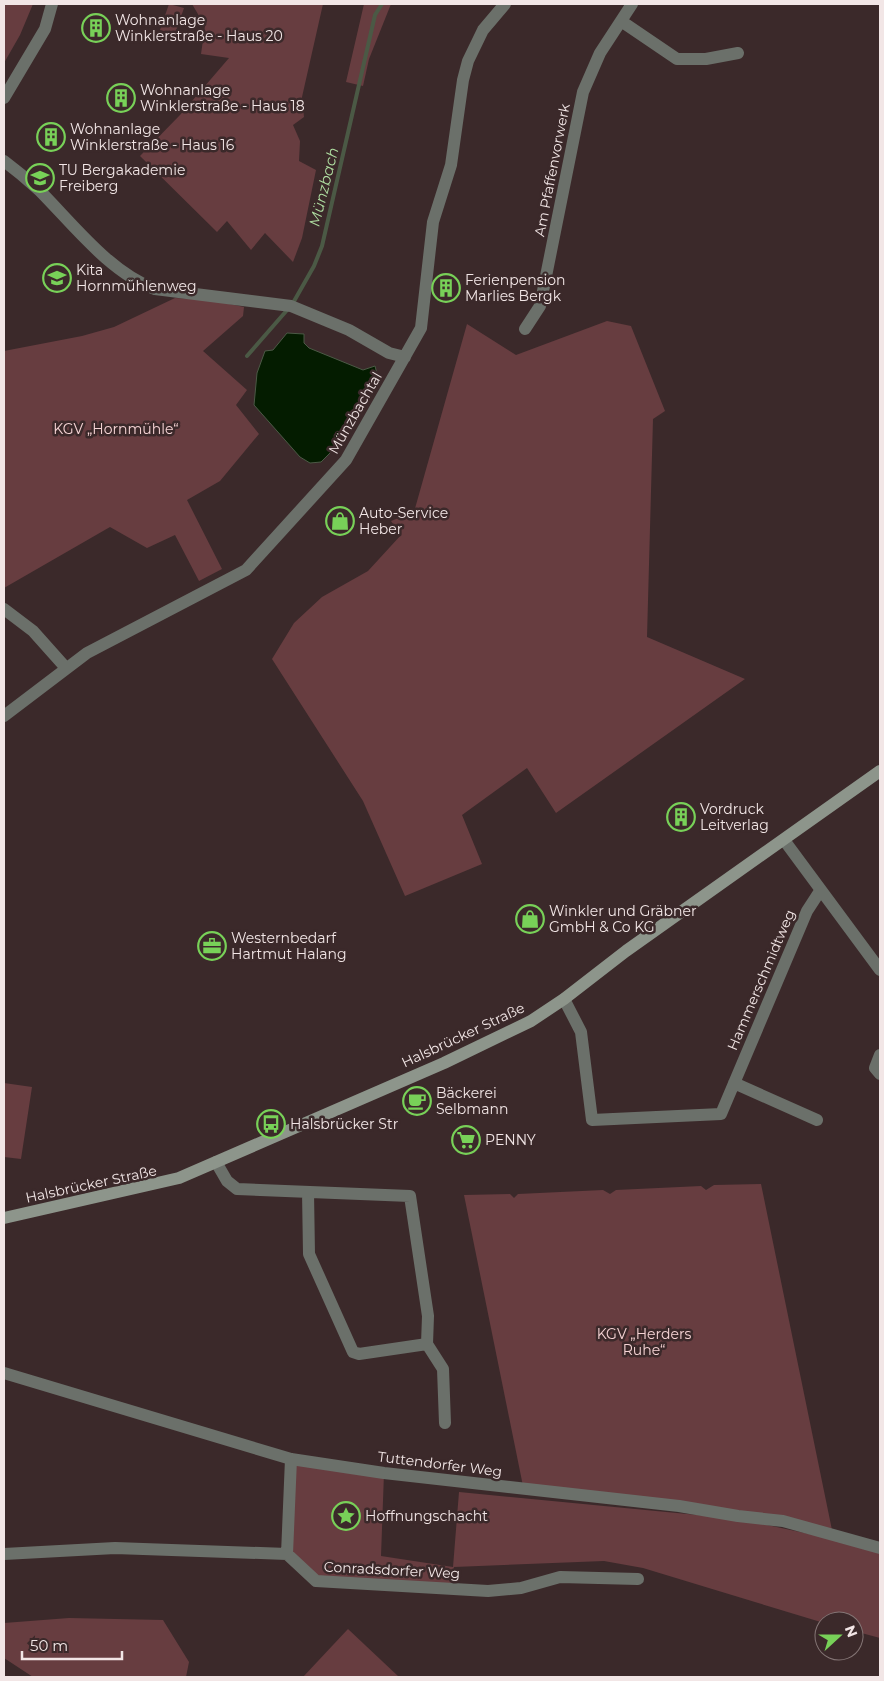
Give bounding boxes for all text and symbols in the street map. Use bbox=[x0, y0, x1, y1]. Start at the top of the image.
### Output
place label: Wohnanlage Winklerstraße - Haus 20 bbox=[115, 11, 283, 45]
building icon: Wohnanlage Winklerstraße - Haus 20 bbox=[81, 13, 111, 43]
place label: Wohnanlage Winklerstraße - Haus 18 bbox=[140, 81, 305, 115]
building icon: Wohnanlage Winklerstraße - Haus 18 bbox=[106, 83, 136, 113]
street label: Am Pfaffenvorwerk bbox=[530, 101, 574, 238]
place label: Wohnanlage Winklerstraße - Haus 16 bbox=[70, 120, 235, 154]
building icon: Wohnanlage Winklerstraße - Haus 16 bbox=[36, 122, 66, 152]
water label: Münzbach bbox=[304, 145, 343, 228]
place label: TU Bergakademie Freiberg bbox=[59, 161, 185, 195]
school or university icon: TU Bergakademie Freiberg bbox=[25, 163, 55, 193]
place label: Kita Hornmühlenweg bbox=[76, 261, 197, 295]
school or university icon: Kita Hornmühlenweg bbox=[42, 263, 72, 293]
place label: Ferienpension Marlies Bergk bbox=[465, 271, 566, 305]
building icon: Ferienpension Marlies Bergk bbox=[431, 273, 461, 303]
street label: Münzbachtal bbox=[324, 369, 386, 457]
park label: KGV „Hornmühle“ bbox=[53, 420, 179, 438]
place label: Auto-Service Heber bbox=[359, 504, 448, 538]
shop icon: Auto-Service Heber bbox=[325, 506, 355, 536]
place label: Vordruck Leitverlag bbox=[700, 800, 769, 834]
building icon: Vordruck Leitverlag bbox=[666, 802, 696, 832]
place label: Winkler und Gräbner GmbH & Co KG bbox=[549, 902, 697, 936]
shop icon: Winkler und Gräbner GmbH & Co KG bbox=[515, 904, 545, 934]
street label: Hammerschmidtweg bbox=[723, 907, 799, 1053]
place label: Westernbedarf Hartmut Halang bbox=[231, 929, 347, 963]
office icon: Westernbedarf Hartmut Halang bbox=[197, 931, 227, 961]
street label: Halsbrücker Straße bbox=[399, 999, 527, 1071]
place label: Bäckerei Selbmann bbox=[436, 1084, 508, 1118]
cafe icon: Bäckerei Selbmann bbox=[402, 1086, 432, 1116]
bus stop icon: Halsbrücker Str bbox=[256, 1109, 286, 1139]
place label: Halsbrücker Str bbox=[290, 1115, 399, 1133]
supermarket icon: PENNY bbox=[451, 1125, 481, 1155]
place label: PENNY bbox=[485, 1131, 536, 1149]
street label: Halsbrücker Straße bbox=[24, 1161, 158, 1207]
park label: KGV „Herders Ruhe“ bbox=[597, 1325, 691, 1359]
street label: Tuttendorfer Weg bbox=[377, 1447, 503, 1481]
place icon: Hoffnungschacht bbox=[331, 1501, 361, 1531]
place label: Hoffnungschacht bbox=[365, 1507, 488, 1525]
street label: Conradsdorfer Weg bbox=[323, 1557, 461, 1583]
north arrow bbox=[814, 1611, 864, 1661]
text: N bbox=[841, 1623, 862, 1640]
scale bar bbox=[22, 1628, 122, 1660]
text: 50 m bbox=[30, 1636, 68, 1655]

